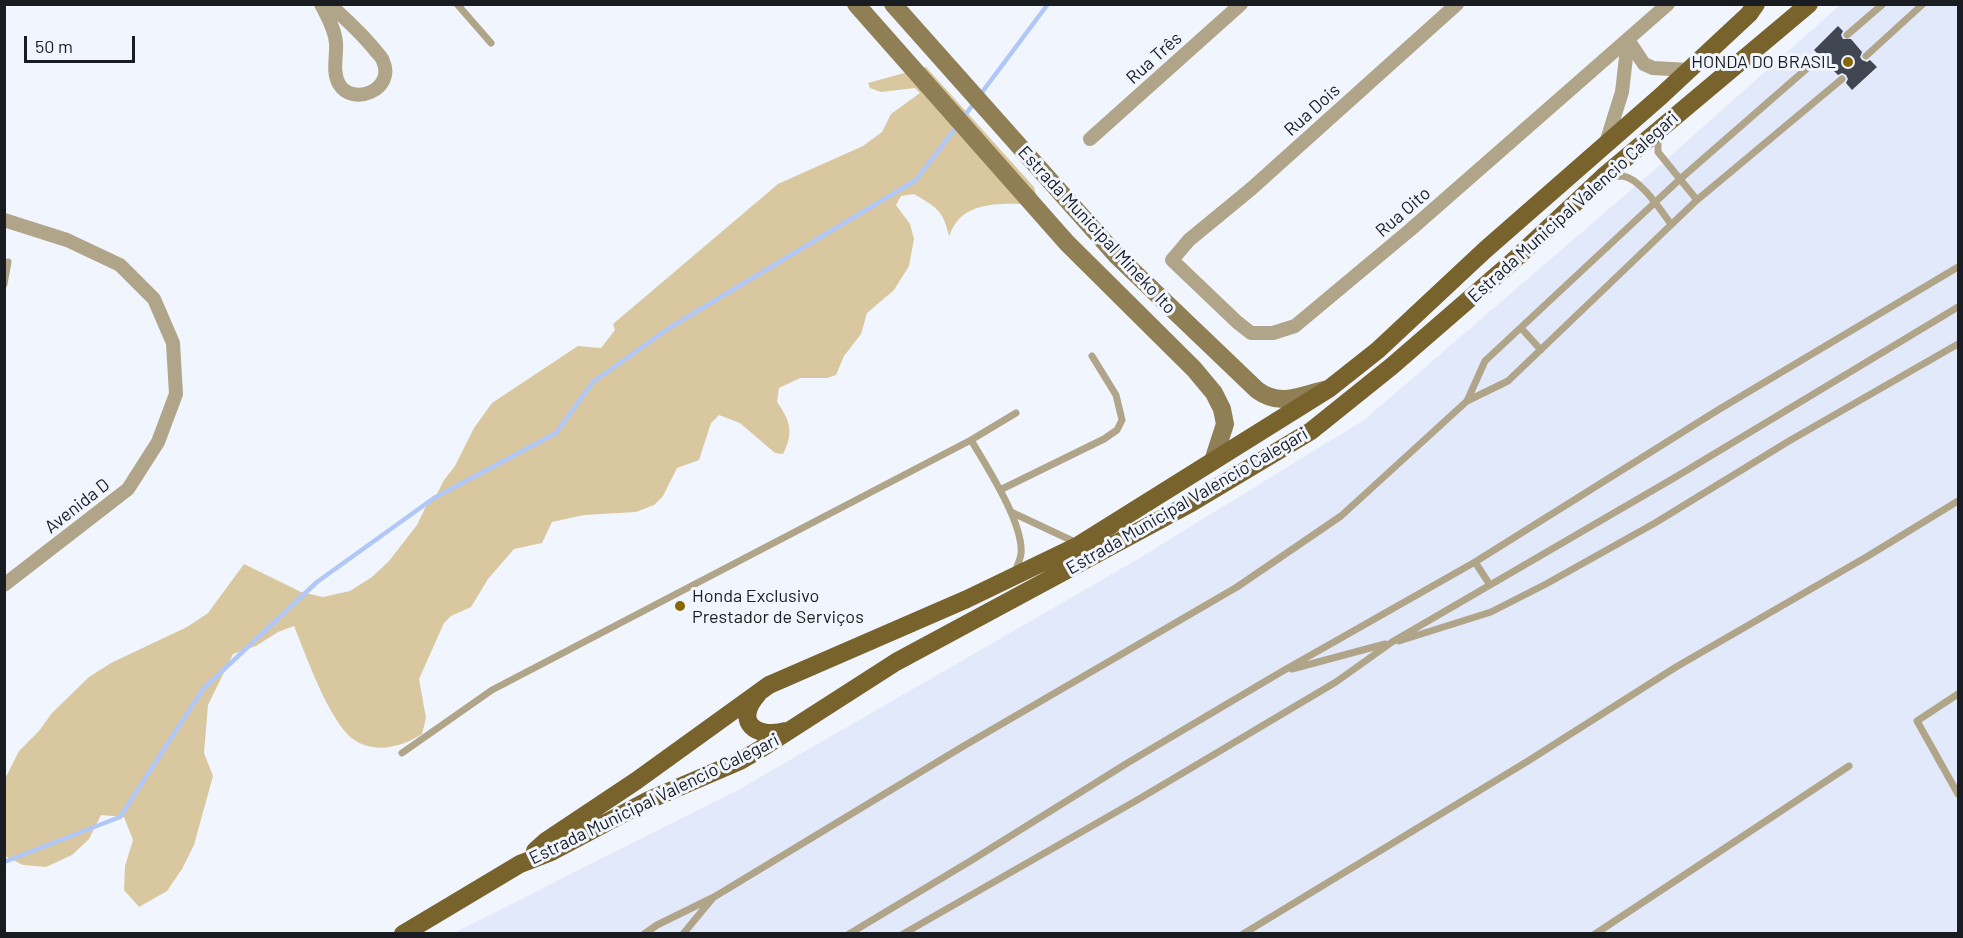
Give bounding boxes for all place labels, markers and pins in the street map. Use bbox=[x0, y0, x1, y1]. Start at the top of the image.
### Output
place label: HONDA DO BRASIL bbox=[1691, 51, 1836, 73]
marker: HONDA DO BRASIL bbox=[1841, 55, 1855, 69]
place label: Honda Exclusivo Prestador de Serviços bbox=[692, 585, 864, 628]
marker: Honda Exclusivo Prestador de Serviços bbox=[673, 599, 687, 613]

